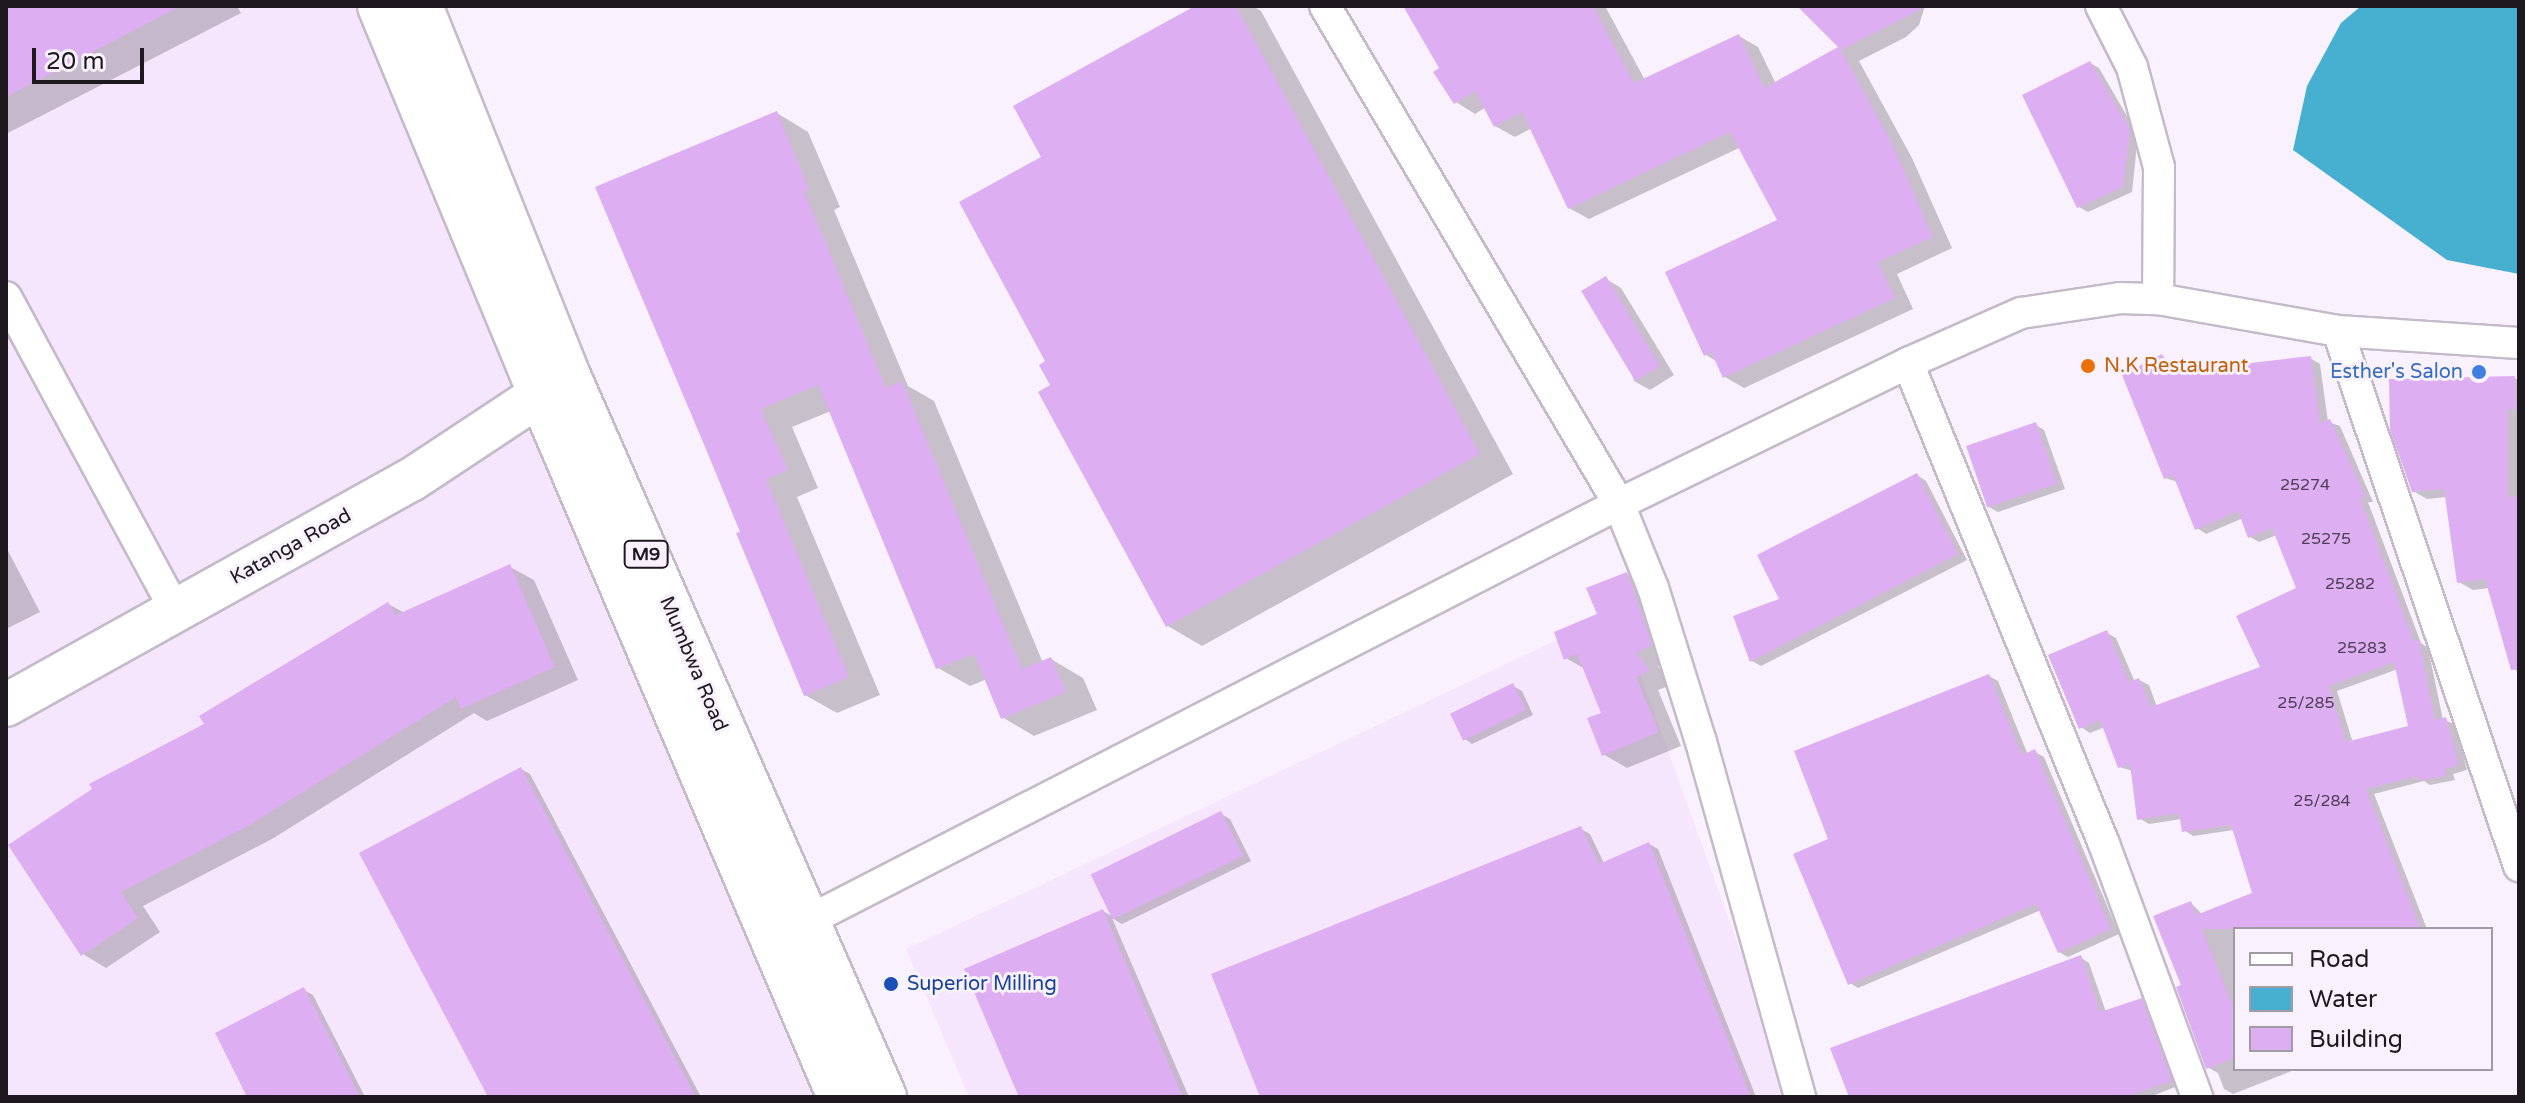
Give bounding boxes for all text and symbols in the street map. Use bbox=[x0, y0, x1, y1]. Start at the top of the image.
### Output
scale bar bbox=[36, 32, 148, 82]
text: 20 m bbox=[46, 47, 104, 76]
place label: N.K Restaurant bbox=[2104, 354, 2248, 378]
marker: N.K Restaurant bbox=[2079, 357, 2097, 375]
place label: Esther's Salon bbox=[2330, 360, 2463, 384]
marker: Esther's Salon bbox=[2470, 363, 2488, 381]
house number: 25274 bbox=[2280, 475, 2330, 495]
street label: Katanga Road bbox=[226, 504, 356, 590]
house number: 25275 bbox=[2301, 529, 2351, 549]
road number: M9 bbox=[622, 540, 670, 568]
house number: 25282 bbox=[2325, 574, 2375, 594]
street label: Mumbwa Road bbox=[654, 593, 732, 735]
house number: 25283 bbox=[2337, 638, 2387, 658]
house number: 25/285 bbox=[2277, 693, 2335, 713]
house number: 25/284 bbox=[2293, 791, 2351, 811]
legend bbox=[2233, 927, 2493, 1071]
text: Road bbox=[2309, 945, 2369, 974]
place label: Superior Milling bbox=[907, 972, 1057, 996]
marker: Superior Milling bbox=[882, 975, 900, 993]
text: Water bbox=[2309, 985, 2377, 1014]
text: Building bbox=[2309, 1025, 2403, 1054]

